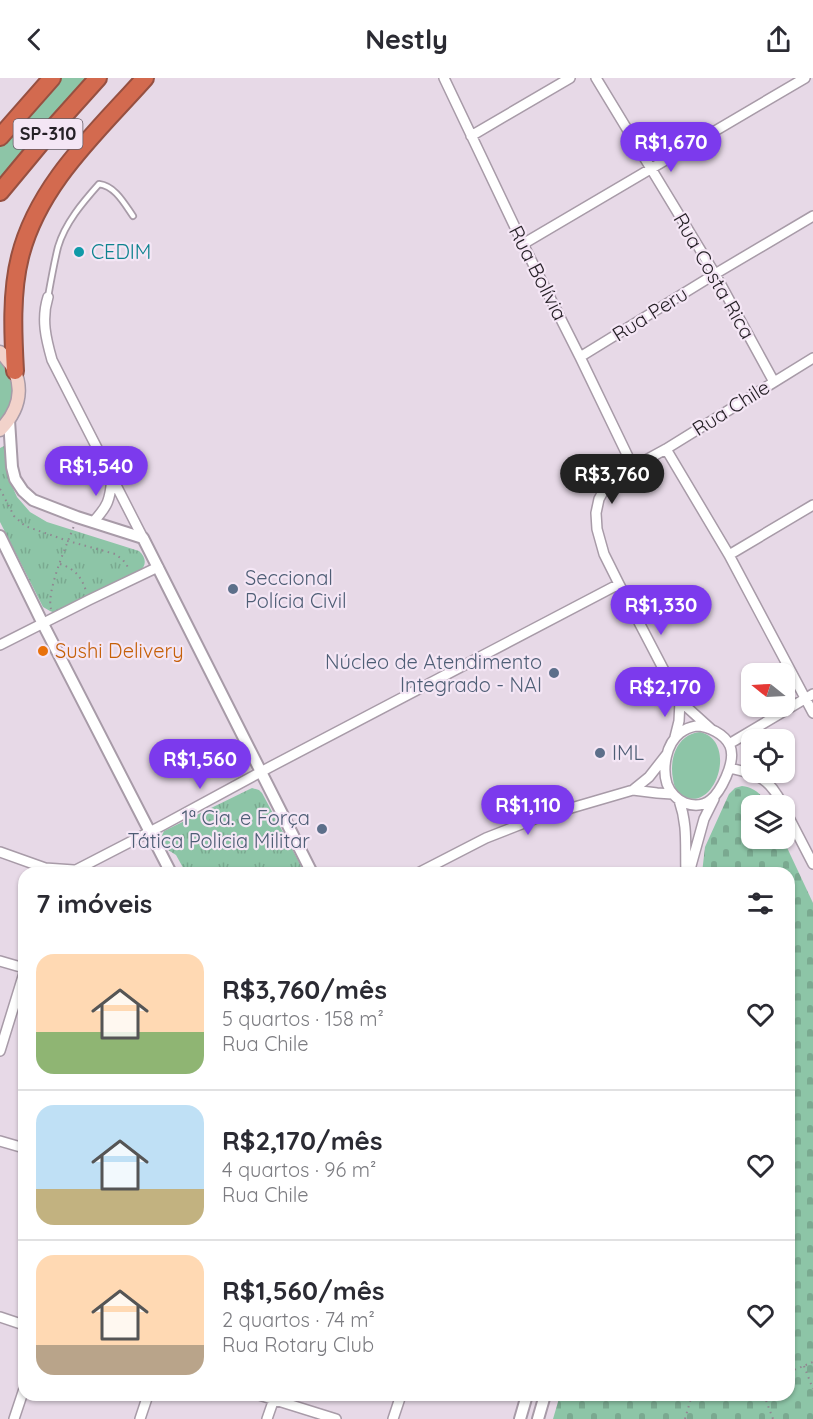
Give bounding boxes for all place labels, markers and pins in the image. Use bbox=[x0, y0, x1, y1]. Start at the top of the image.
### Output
pin: R$1,670 bbox=[616, 122, 726, 173]
place label: CEDIM bbox=[91, 239, 151, 264]
marker: CEDIM bbox=[72, 245, 86, 259]
pin: R$1,540 bbox=[41, 446, 151, 497]
pin: R$3,760 bbox=[557, 454, 667, 505]
place label: Seccional Polícia Civil bbox=[245, 565, 347, 613]
marker: Seccional Polícia Civil bbox=[226, 582, 240, 596]
pin: R$1,330 bbox=[606, 585, 716, 636]
place label: Sushi Delivery bbox=[55, 638, 184, 663]
marker: Sushi Delivery bbox=[36, 644, 50, 658]
place label: Núcleo de Atendimento Integrado - NAI bbox=[325, 649, 542, 697]
marker: Núcleo de Atendimento Integrado - NAI bbox=[547, 666, 561, 680]
pin: R$2,170 bbox=[610, 667, 720, 718]
pin: R$1,560 bbox=[145, 739, 255, 790]
place label: IML bbox=[612, 740, 645, 765]
marker: IML bbox=[593, 746, 607, 760]
pin: R$1,110 bbox=[473, 785, 583, 836]
place label: 1ª Cia. e Força Tática Policia Militar bbox=[128, 805, 310, 853]
marker: 1ª Cia. e Força Tática Policia Militar bbox=[315, 822, 329, 836]

